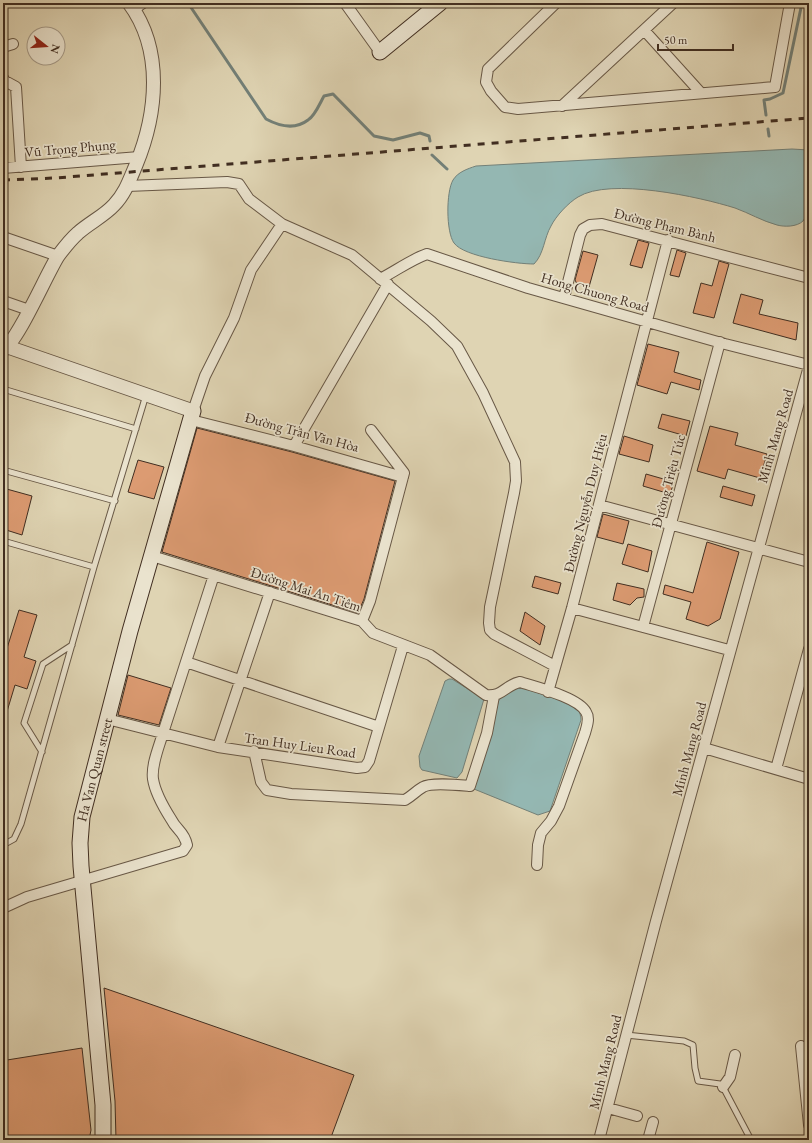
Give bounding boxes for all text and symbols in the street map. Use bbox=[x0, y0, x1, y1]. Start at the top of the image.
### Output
north arrow bbox=[26, 26, 66, 66]
scale bar bbox=[658, 26, 733, 52]
text: 50 m bbox=[664, 32, 688, 48]
text: N bbox=[48, 43, 64, 55]
street label: Vũ Trọng Phụng bbox=[24, 135, 117, 161]
street label: Đường Phạm Bành bbox=[612, 204, 718, 246]
street label: Hong Chuong Road bbox=[539, 268, 652, 316]
street label: Minh Mang Road bbox=[753, 386, 797, 485]
street label: Đường Trần Văn Hòa bbox=[243, 408, 362, 456]
street label: Đường Nguyễn Duy Hiệu bbox=[559, 431, 611, 574]
street label: Đường Triệu Túc bbox=[647, 432, 689, 530]
street label: Đường Mai An Tiêm bbox=[249, 563, 364, 615]
street label: Minh Mang Road bbox=[668, 699, 710, 798]
street label: Ha Van Quan street bbox=[72, 715, 116, 823]
street label: Tran Huy Lieu Road bbox=[243, 728, 358, 762]
street label: Minh Mang Road bbox=[585, 1012, 626, 1111]

